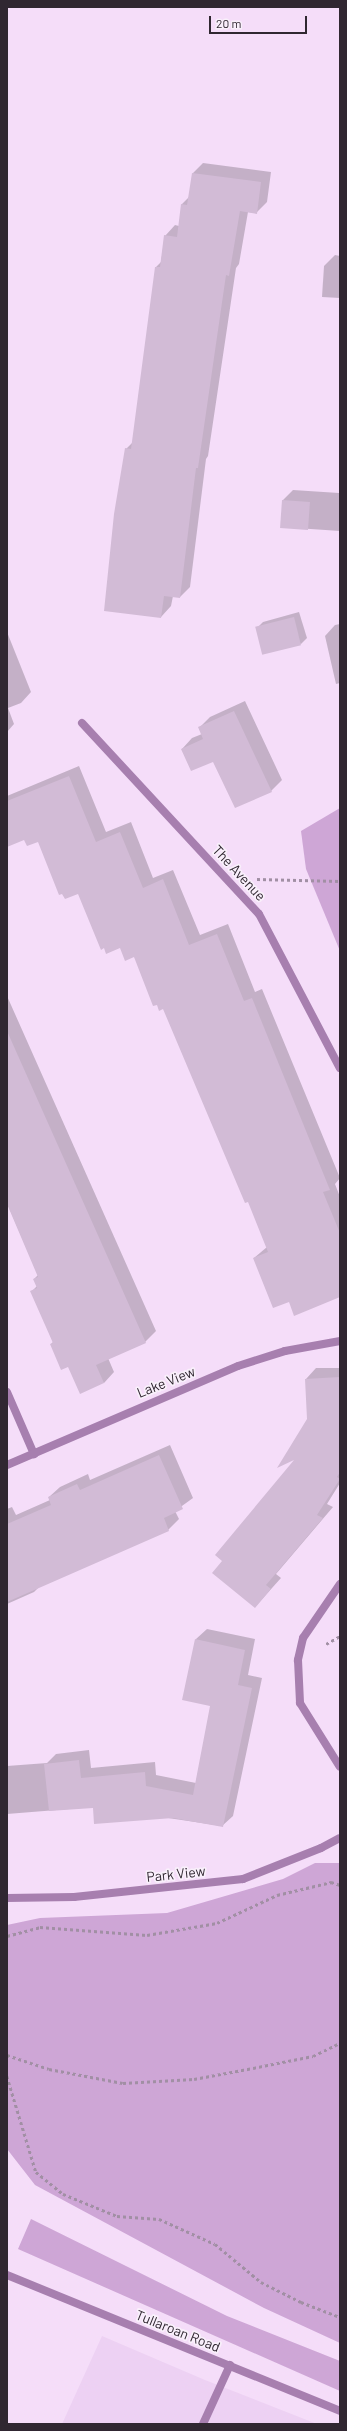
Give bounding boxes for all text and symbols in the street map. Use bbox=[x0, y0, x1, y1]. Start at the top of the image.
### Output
scale bar bbox=[211, 8, 309, 34]
text: 20 m bbox=[216, 16, 242, 30]
street label: The Avenue bbox=[209, 842, 269, 904]
street label: Lake View bbox=[134, 1363, 198, 1401]
street label: Park View bbox=[146, 1863, 206, 1885]
street label: Tullaroan Road bbox=[133, 2306, 223, 2356]

